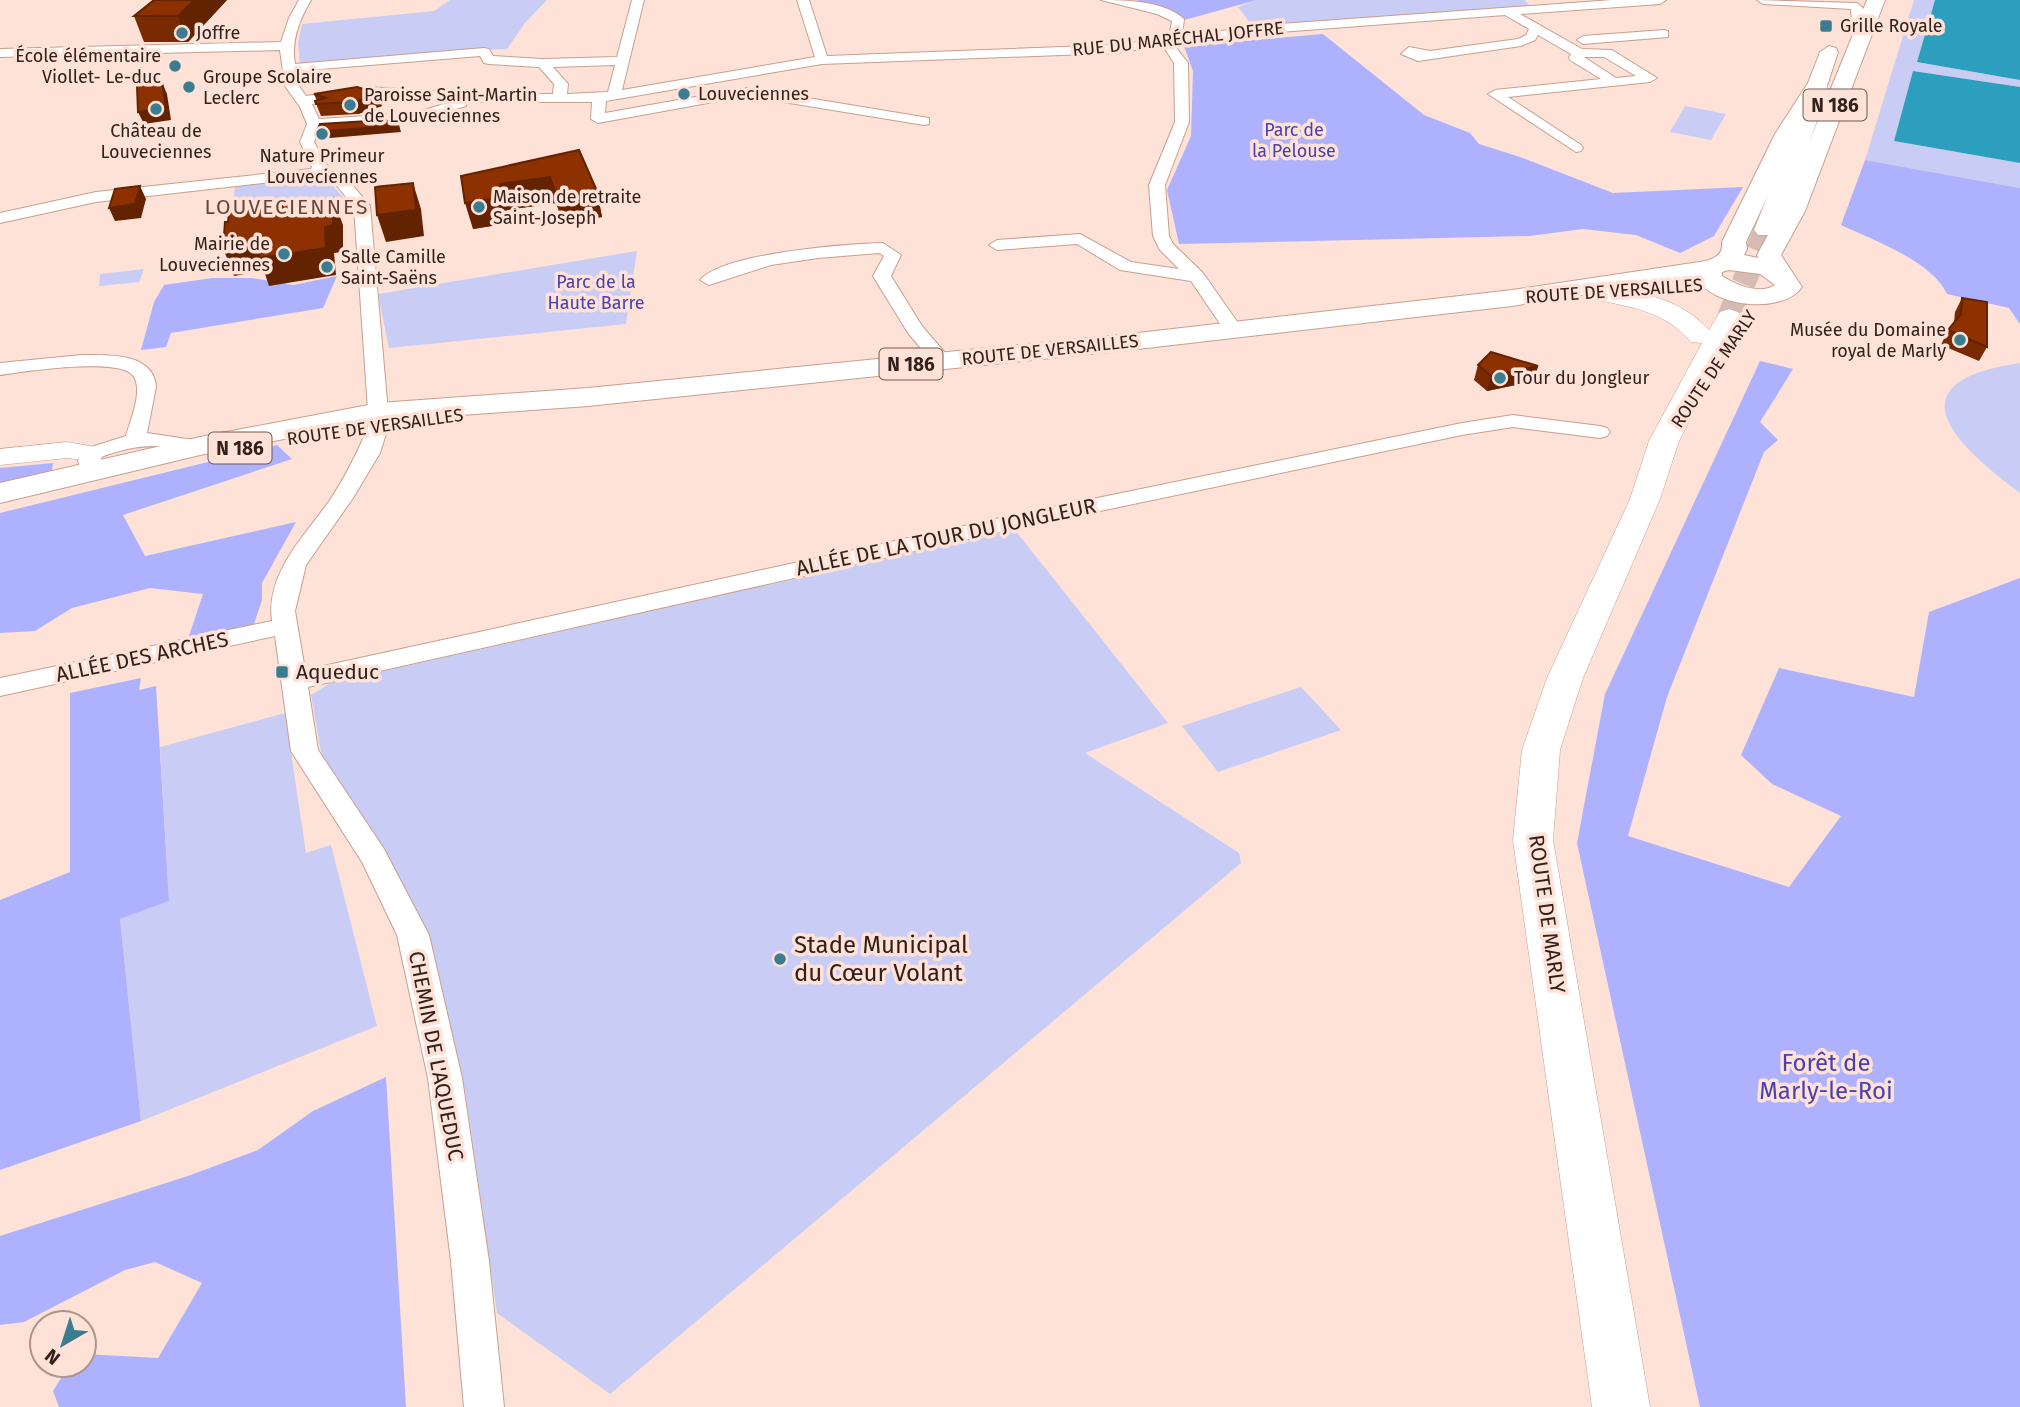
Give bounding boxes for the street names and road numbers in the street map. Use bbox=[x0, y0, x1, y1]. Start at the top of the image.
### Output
street label: RUE DU MARÉCHAL JOFFRE bbox=[1071, 16, 1285, 61]
road number: N 186 bbox=[1804, 90, 1867, 120]
street label: ROUTE DE VERSAILLES bbox=[1525, 274, 1704, 308]
street label: ROUTE DE MARLY bbox=[1667, 306, 1762, 432]
street label: ROUTE DE VERSAILLES bbox=[960, 330, 1140, 370]
road number: N 186 bbox=[880, 348, 942, 380]
street label: ROUTE DE VERSAILLES bbox=[285, 404, 465, 450]
road number: N 186 bbox=[208, 432, 272, 463]
street label: ALLÉE DE LA TOUR DU JONGLEUR bbox=[794, 492, 1099, 582]
street label: ALLÉE DES ARCHES bbox=[53, 626, 231, 688]
street label: ROUTE DE MARLY bbox=[1523, 833, 1571, 996]
street label: CHEMIN DE L'AQUEDUC bbox=[403, 949, 469, 1163]

